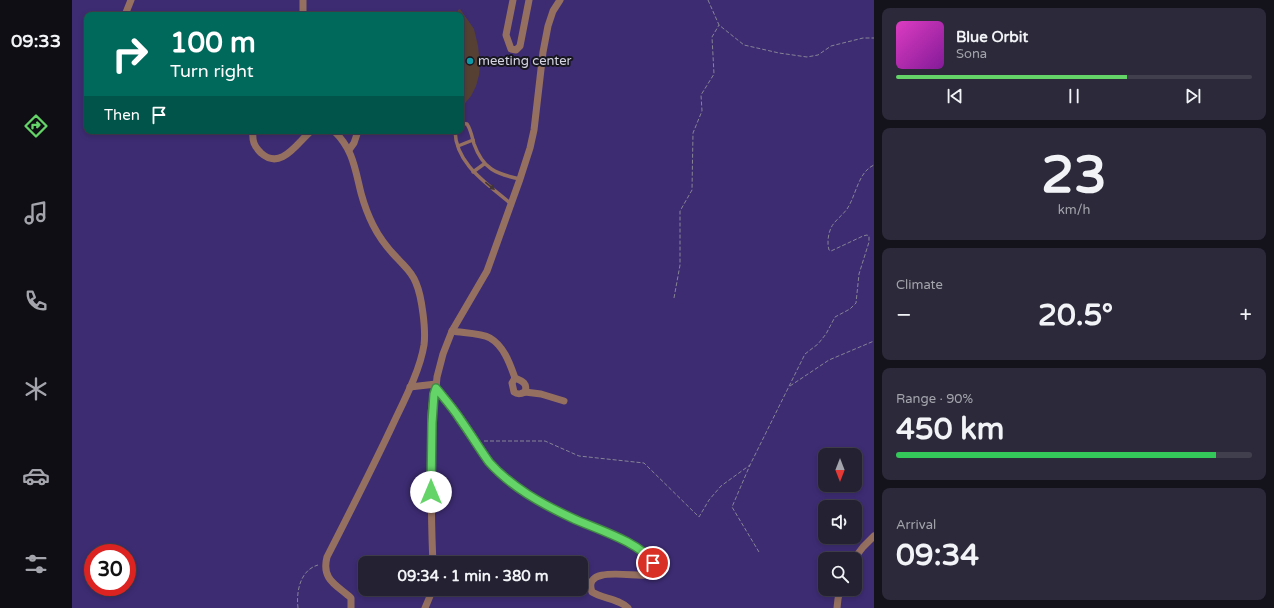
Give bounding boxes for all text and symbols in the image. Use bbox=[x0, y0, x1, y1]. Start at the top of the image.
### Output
text: 100 m bbox=[170, 26, 256, 60]
icon: right bbox=[104, 28, 156, 80]
text: Blue Orbit bbox=[956, 28, 1028, 46]
text: 09:33 bbox=[11, 30, 61, 52]
text: Sona bbox=[956, 46, 987, 62]
place label: meeting center bbox=[478, 53, 572, 69]
marker: meeting center bbox=[465, 56, 475, 66]
text: Turn right bbox=[170, 60, 254, 82]
icon: previous bbox=[944, 85, 966, 107]
icon: pause bbox=[1063, 85, 1085, 107]
icon: next bbox=[1182, 85, 1204, 107]
icon: arrive bbox=[148, 104, 170, 126]
text: Then bbox=[104, 106, 140, 124]
icon: directions bbox=[22, 112, 50, 140]
text: 23 bbox=[1041, 144, 1107, 207]
one-way arrow bbox=[484, 182, 495, 190]
icon: music bbox=[22, 199, 50, 227]
text: km/h bbox=[1058, 202, 1090, 218]
text: Climate bbox=[896, 277, 943, 293]
icon: phone bbox=[22, 287, 50, 315]
text: 20.5° bbox=[1038, 297, 1113, 334]
text: − bbox=[896, 302, 912, 328]
text: + bbox=[1240, 302, 1252, 328]
icon: climate bbox=[22, 375, 50, 403]
text: Range · 90% bbox=[896, 391, 973, 407]
text: 450 km bbox=[896, 411, 1004, 448]
north arrow bbox=[818, 448, 862, 492]
map controls bbox=[818, 448, 862, 596]
icon: car bbox=[22, 462, 50, 490]
position arrow bbox=[410, 471, 452, 513]
button: sound bbox=[818, 500, 862, 544]
text: Arrival bbox=[896, 517, 936, 533]
text: 09:34 bbox=[896, 537, 979, 574]
speed limit sign: 30 bbox=[84, 544, 136, 596]
pin bbox=[636, 546, 670, 580]
icon: filters bbox=[22, 550, 50, 578]
icon: arrive bbox=[642, 552, 664, 574]
button: search bbox=[818, 552, 862, 596]
text: 09:34 · 1 min · 380 m bbox=[398, 567, 548, 585]

